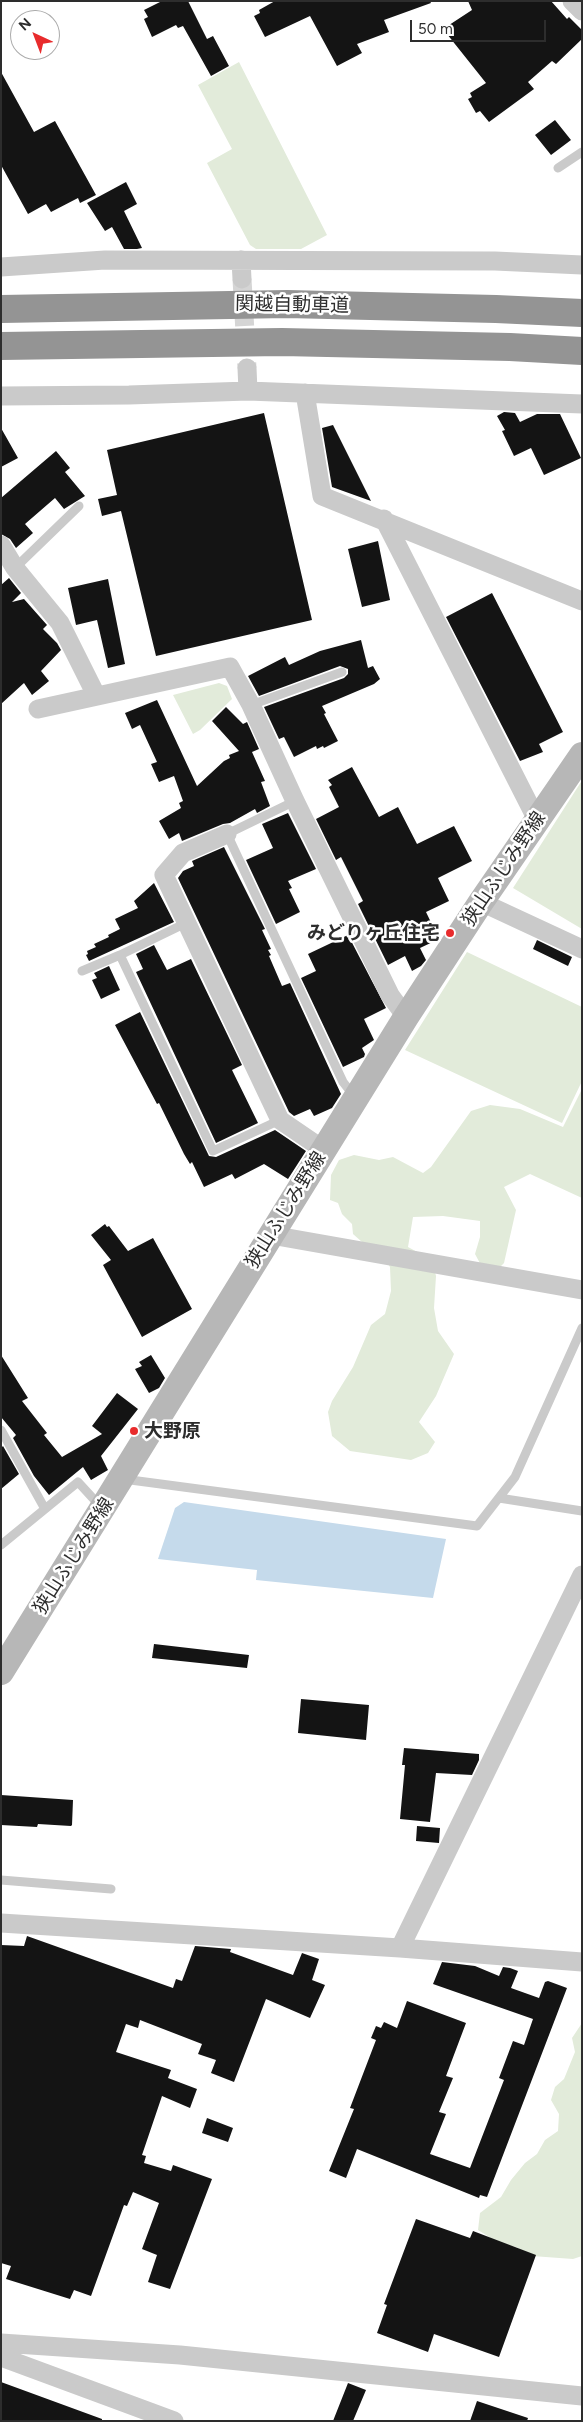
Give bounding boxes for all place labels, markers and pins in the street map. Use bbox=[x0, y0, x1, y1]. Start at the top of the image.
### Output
place label: みどりヶ丘住宅 bbox=[307, 922, 440, 944]
marker: みどりヶ丘住宅 bbox=[444, 927, 456, 939]
place label: 大野原 bbox=[144, 1420, 201, 1442]
marker: 大野原 bbox=[128, 1425, 140, 1437]

